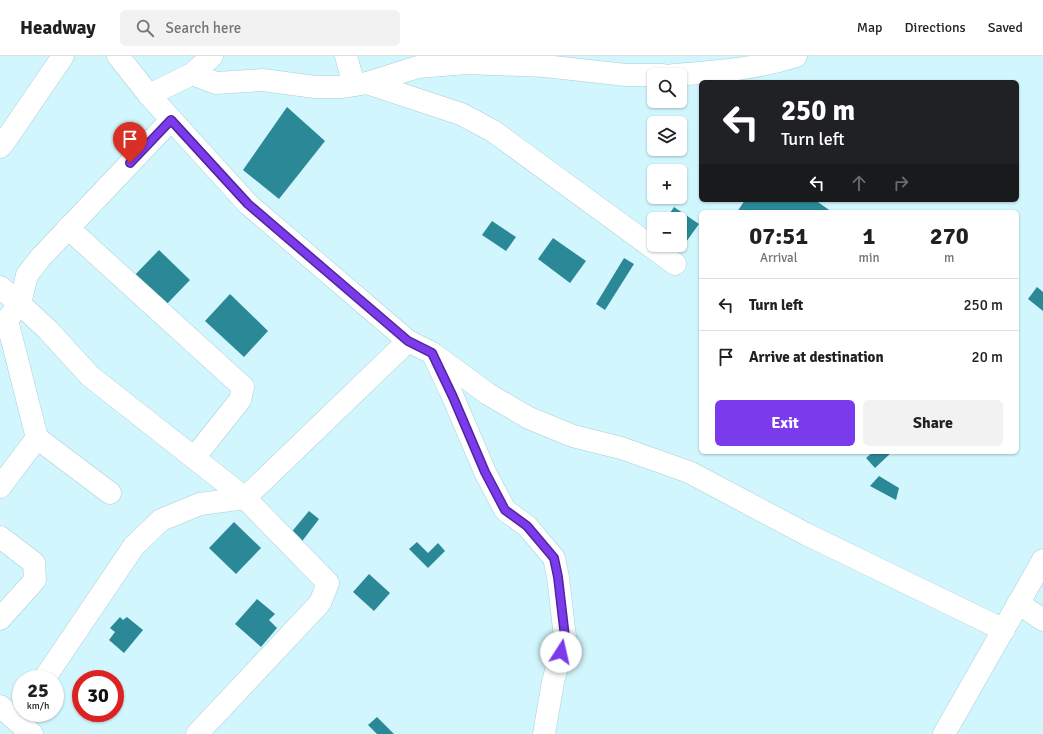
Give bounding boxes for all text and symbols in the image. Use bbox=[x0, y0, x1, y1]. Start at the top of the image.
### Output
search box bbox=[120, 10, 400, 46]
text: Headway bbox=[20, 16, 96, 40]
icon: search bbox=[134, 17, 156, 39]
text: Search here bbox=[166, 19, 241, 37]
text: Map bbox=[857, 19, 883, 36]
text: Directions bbox=[905, 19, 966, 36]
text: Saved bbox=[988, 19, 1023, 36]
map controls bbox=[647, 68, 687, 252]
button: search bbox=[647, 68, 687, 108]
text: 250 m bbox=[781, 94, 855, 128]
icon: left bbox=[715, 96, 767, 148]
button: layers bbox=[647, 116, 687, 156]
pin bbox=[113, 122, 147, 163]
icon: arrive bbox=[119, 128, 141, 150]
text: Turn left bbox=[781, 128, 844, 150]
button: + bbox=[647, 164, 687, 204]
icon: left bbox=[806, 172, 828, 194]
icon: ahead bbox=[848, 172, 870, 194]
icon: right bbox=[890, 172, 912, 194]
button: − bbox=[647, 212, 687, 252]
text: 07:51 bbox=[749, 221, 808, 251]
text: 1 bbox=[863, 221, 875, 251]
text: 270 bbox=[930, 221, 969, 251]
text: Arrival bbox=[760, 250, 797, 266]
text: min bbox=[859, 250, 880, 266]
text: m bbox=[944, 250, 954, 266]
icon: left bbox=[715, 294, 737, 316]
text: Turn left bbox=[749, 296, 803, 314]
text: 250 m bbox=[963, 296, 1003, 314]
icon: arrive bbox=[715, 346, 737, 368]
text: Arrive at destination bbox=[749, 348, 884, 366]
text: 20 m bbox=[972, 348, 1003, 366]
button: Exit bbox=[715, 400, 855, 446]
button: Share bbox=[863, 400, 1003, 446]
position arrow bbox=[540, 631, 582, 673]
speed limit sign: 30 bbox=[72, 670, 124, 722]
text: 25 bbox=[27, 678, 49, 703]
text: km/h bbox=[27, 700, 49, 712]

